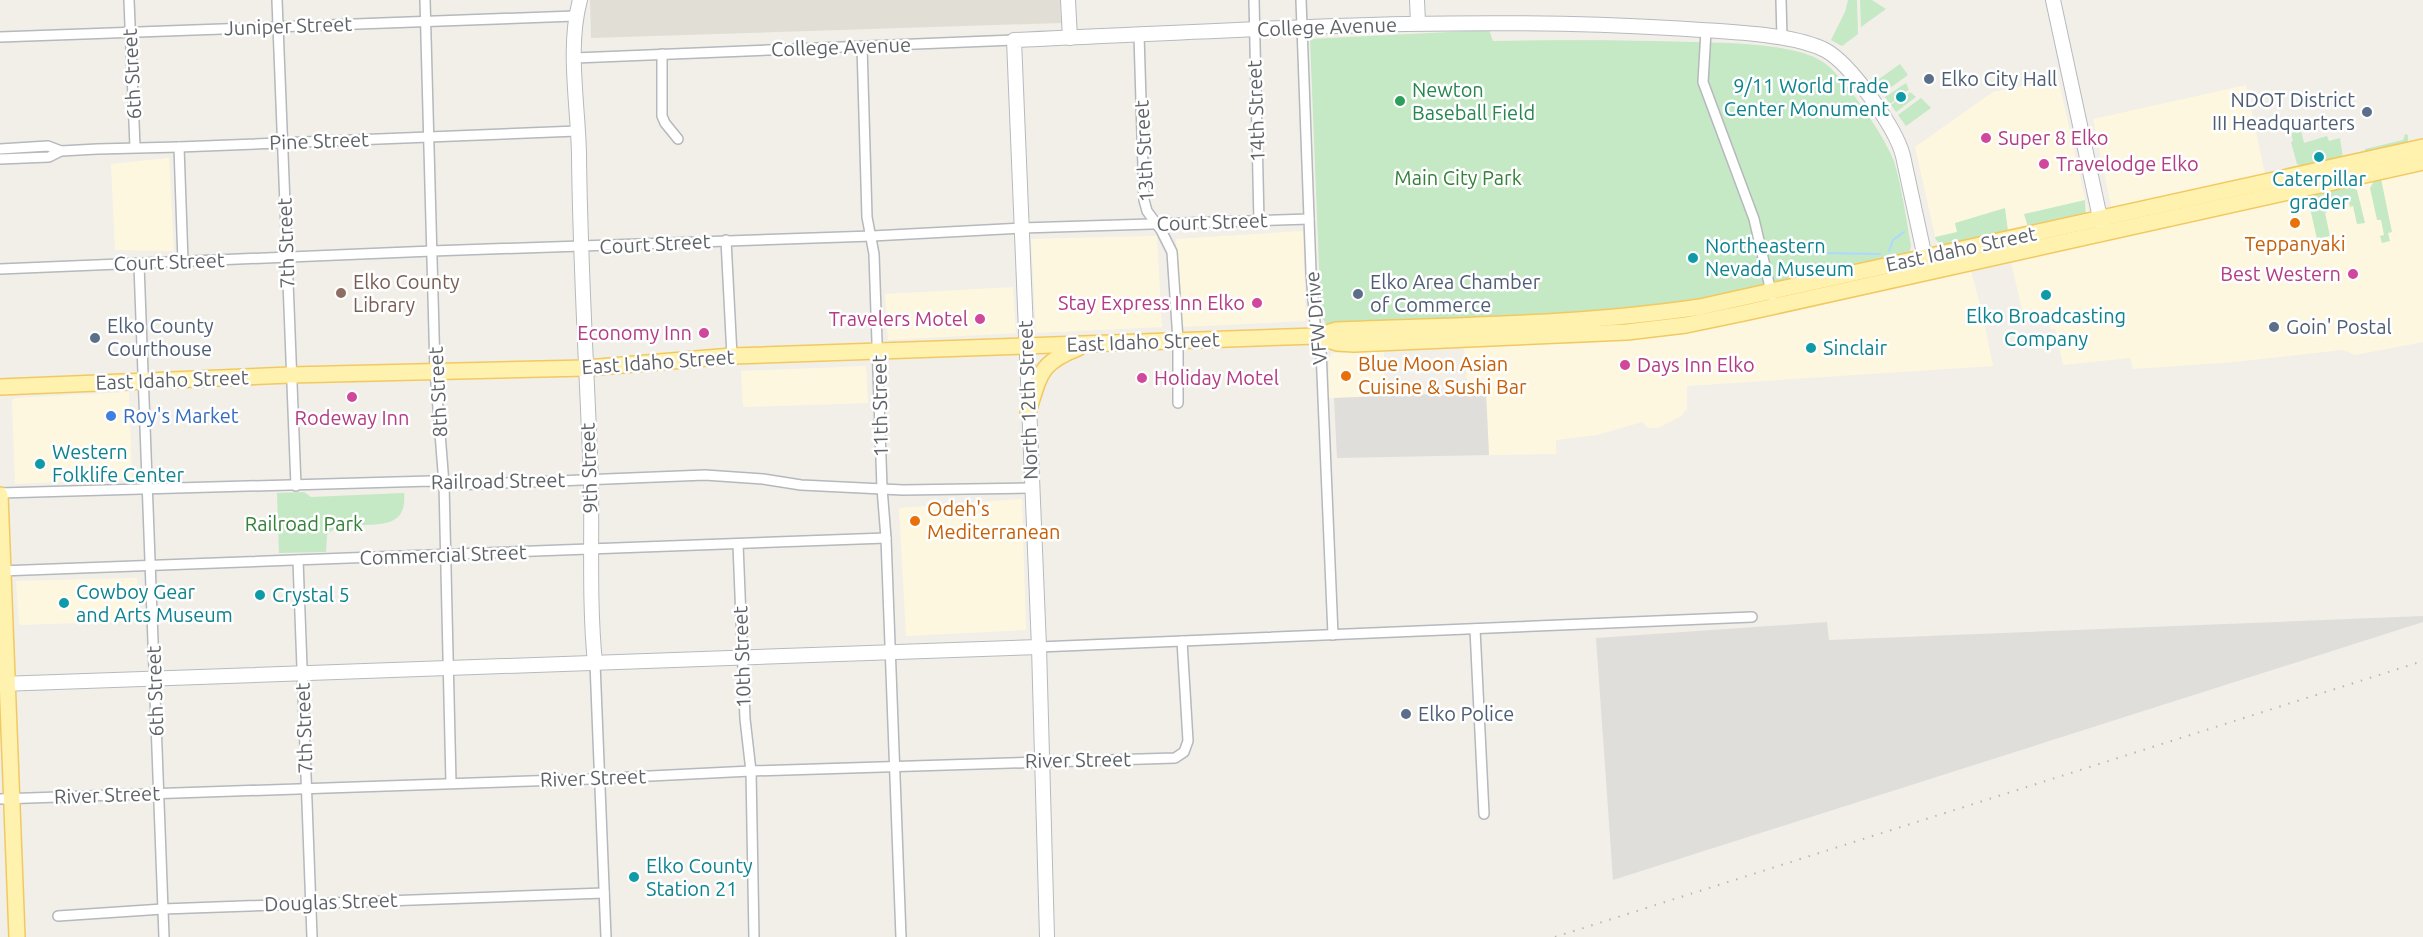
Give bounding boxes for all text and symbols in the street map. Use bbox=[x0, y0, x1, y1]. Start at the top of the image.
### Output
street label: Juniper Street bbox=[223, 12, 353, 39]
street label: College Avenue bbox=[1257, 13, 1397, 40]
street label: 6th Street bbox=[118, 28, 145, 120]
street label: College Avenue bbox=[771, 33, 911, 60]
street label: 14th Street bbox=[1242, 59, 1269, 163]
place label: Elko City Hall bbox=[1941, 67, 2057, 90]
marker: Elko City Hall bbox=[1922, 72, 1936, 86]
place label: 9/11 World Trade Center Monument bbox=[1724, 74, 1889, 120]
place label: Newton Baseball Field bbox=[1412, 78, 1535, 124]
place label: NDOT District III Headquarters bbox=[2212, 88, 2355, 134]
marker: 9/11 World Trade Center Monument bbox=[1894, 90, 1908, 104]
marker: Newton Baseball Field bbox=[1393, 94, 1407, 108]
street label: 13th Street bbox=[1129, 99, 1158, 203]
marker: NDOT District III Headquarters bbox=[2360, 105, 2374, 119]
place label: Super 8 Elko bbox=[1998, 126, 2109, 149]
street label: Pine Street bbox=[269, 127, 369, 154]
marker: Super 8 Elko bbox=[1979, 131, 1993, 145]
marker: Caterpillar grader bbox=[2312, 150, 2326, 164]
place label: Travelodge Elko bbox=[2056, 152, 2199, 175]
marker: Travelodge Elko bbox=[2037, 157, 2051, 171]
park label: Main City Park bbox=[1394, 166, 1522, 189]
place label: Caterpillar grader bbox=[2272, 167, 2366, 213]
street label: 7th Street bbox=[272, 197, 299, 289]
street label: Court Street bbox=[1156, 208, 1268, 235]
marker: Teppanyaki bbox=[2288, 216, 2302, 230]
street label: East Idaho Street bbox=[1884, 221, 2038, 276]
street label: Court Street bbox=[599, 229, 711, 258]
place label: Teppanyaki bbox=[2245, 232, 2346, 255]
place label: Northeastern Nevada Museum bbox=[1705, 234, 1854, 280]
street label: Court Street bbox=[113, 248, 225, 275]
marker: Northeastern Nevada Museum bbox=[1686, 251, 1700, 265]
place label: Best Western bbox=[2220, 262, 2341, 285]
marker: Best Western bbox=[2346, 267, 2360, 281]
place label: Elko County Library bbox=[353, 270, 460, 316]
street label: VFW Drive bbox=[1300, 270, 1331, 366]
place label: Elko Area Chamber of Commerce bbox=[1370, 270, 1541, 316]
marker: Elko County Library bbox=[334, 286, 348, 300]
marker: Elko Area Chamber of Commerce bbox=[1351, 287, 1365, 301]
marker: Elko Broadcasting Company bbox=[2039, 288, 2053, 302]
place label: Stay Express Inn Elko bbox=[1058, 291, 1245, 314]
marker: Stay Express Inn Elko bbox=[1250, 296, 1264, 310]
place label: Elko Broadcasting Company bbox=[1966, 304, 2126, 350]
place label: Travelers Motel bbox=[829, 307, 968, 330]
marker: Travelers Motel bbox=[973, 312, 987, 326]
place label: Elko County Courthouse bbox=[107, 314, 214, 360]
place label: Goin' Postal bbox=[2286, 315, 2392, 338]
street label: North 12th Street bbox=[1013, 320, 1042, 480]
marker: Goin' Postal bbox=[2267, 320, 2281, 334]
place label: Economy Inn bbox=[577, 321, 692, 344]
marker: Economy Inn bbox=[697, 326, 711, 340]
street label: East Idaho Street bbox=[1066, 327, 1220, 356]
marker: Elko County Courthouse bbox=[88, 331, 102, 345]
place label: Sinclair bbox=[1823, 336, 1887, 359]
marker: Sinclair bbox=[1804, 341, 1818, 355]
street label: East Idaho Street bbox=[581, 345, 735, 378]
street label: 8th Street bbox=[424, 346, 451, 438]
place label: Blue Moon Asian Cuisine & Sushi Bar bbox=[1358, 352, 1527, 398]
place label: Days Inn Elko bbox=[1637, 353, 1755, 376]
street label: 11th Street bbox=[867, 355, 892, 457]
marker: Days Inn Elko bbox=[1618, 358, 1632, 372]
street label: East Idaho Street bbox=[95, 365, 249, 394]
place label: Holiday Motel bbox=[1154, 366, 1279, 389]
marker: Blue Moon Asian Cuisine & Sushi Bar bbox=[1339, 369, 1353, 383]
marker: Holiday Motel bbox=[1135, 371, 1149, 385]
marker: Rodeway Inn bbox=[345, 390, 359, 404]
place label: Roy's Market bbox=[123, 404, 239, 427]
place label: Rodeway Inn bbox=[295, 406, 409, 429]
marker: Roy's Market bbox=[104, 409, 118, 423]
street label: 9th Street bbox=[575, 422, 602, 514]
place label: Western Folklife Center bbox=[52, 440, 184, 486]
marker: Western Folklife Center bbox=[33, 457, 47, 471]
street label: Railroad Street bbox=[431, 468, 566, 493]
place label: Odeh's Mediterranean bbox=[927, 497, 1060, 543]
park label: Railroad Park bbox=[245, 512, 363, 535]
marker: Odeh's Mediterranean bbox=[908, 514, 922, 528]
street label: Commercial Street bbox=[359, 540, 527, 569]
place label: Cowboy Gear and Arts Museum bbox=[76, 580, 233, 626]
place label: Crystal 5 bbox=[272, 583, 350, 606]
marker: Crystal 5 bbox=[253, 588, 267, 602]
marker: Cowboy Gear and Arts Museum bbox=[57, 596, 71, 610]
street label: 10th Street bbox=[728, 605, 755, 709]
street label: 6th Street bbox=[141, 645, 168, 737]
street label: 7th Street bbox=[290, 682, 317, 774]
place label: Elko Police bbox=[1418, 702, 1514, 725]
marker: Elko Police bbox=[1399, 707, 1413, 721]
street label: River Street bbox=[1025, 747, 1131, 772]
street label: River Street bbox=[540, 764, 647, 791]
street label: River Street bbox=[54, 781, 161, 808]
place label: Elko County Station 21 bbox=[646, 854, 753, 900]
marker: Elko County Station 21 bbox=[627, 870, 641, 884]
street label: Douglas Street bbox=[264, 888, 398, 915]

